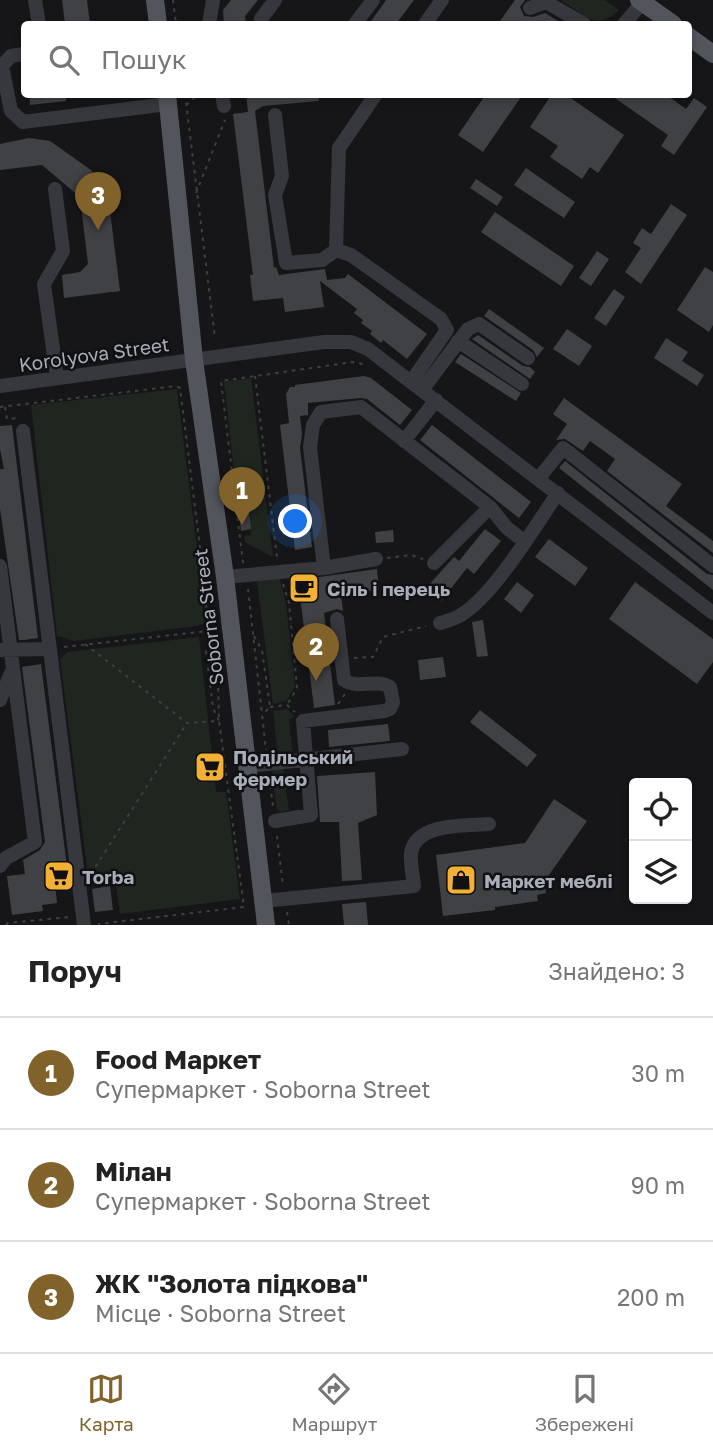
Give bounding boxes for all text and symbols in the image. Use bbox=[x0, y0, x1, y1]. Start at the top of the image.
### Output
search box bbox=[21, 21, 692, 98]
icon: search bbox=[45, 41, 83, 79]
text: Пошук bbox=[101, 44, 187, 75]
pin: 3 bbox=[75, 172, 121, 230]
street label: Korolyova Street bbox=[17, 332, 171, 376]
pin: 1 bbox=[219, 467, 265, 525]
your location bbox=[278, 504, 312, 538]
street label: Soborna Street bbox=[188, 547, 228, 687]
cafe icon: Сіль і перець bbox=[287, 571, 321, 605]
place label: Сіль і перець bbox=[327, 577, 451, 600]
pin: 2 bbox=[293, 623, 339, 681]
place label: Подільський фермер bbox=[233, 745, 353, 790]
supermarket icon: Подільський фермер bbox=[193, 750, 227, 784]
map controls bbox=[629, 778, 692, 904]
button: locate bbox=[629, 778, 692, 841]
button: layers bbox=[629, 841, 692, 904]
supermarket icon: Torba bbox=[42, 859, 76, 893]
shop icon: Маркет меблі bbox=[444, 863, 478, 897]
place label: Torba bbox=[82, 865, 134, 888]
place label: Маркет меблі bbox=[484, 869, 613, 892]
text: Поруч bbox=[28, 953, 122, 989]
text: Знайдено: 3 bbox=[548, 957, 685, 985]
text: Food Маркет bbox=[95, 1044, 261, 1075]
text: 1 bbox=[45, 1059, 57, 1087]
text: 30 m bbox=[631, 1059, 685, 1087]
text: Супермаркет · Soborna Street bbox=[95, 1075, 430, 1103]
text: Мілан bbox=[95, 1156, 172, 1187]
text: 2 bbox=[44, 1171, 58, 1199]
text: 90 m bbox=[631, 1171, 685, 1199]
text: Супермаркет · Soborna Street bbox=[95, 1187, 430, 1215]
text: ЖК "Золота підкова" bbox=[95, 1268, 368, 1299]
text: 3 bbox=[44, 1283, 58, 1311]
text: 200 m bbox=[617, 1283, 685, 1311]
text: Місце · Soborna Street bbox=[95, 1299, 346, 1327]
tab: Карта bbox=[79, 1370, 134, 1435]
tab: Маршрут bbox=[291, 1370, 377, 1435]
tab: Збережені bbox=[535, 1370, 634, 1435]

